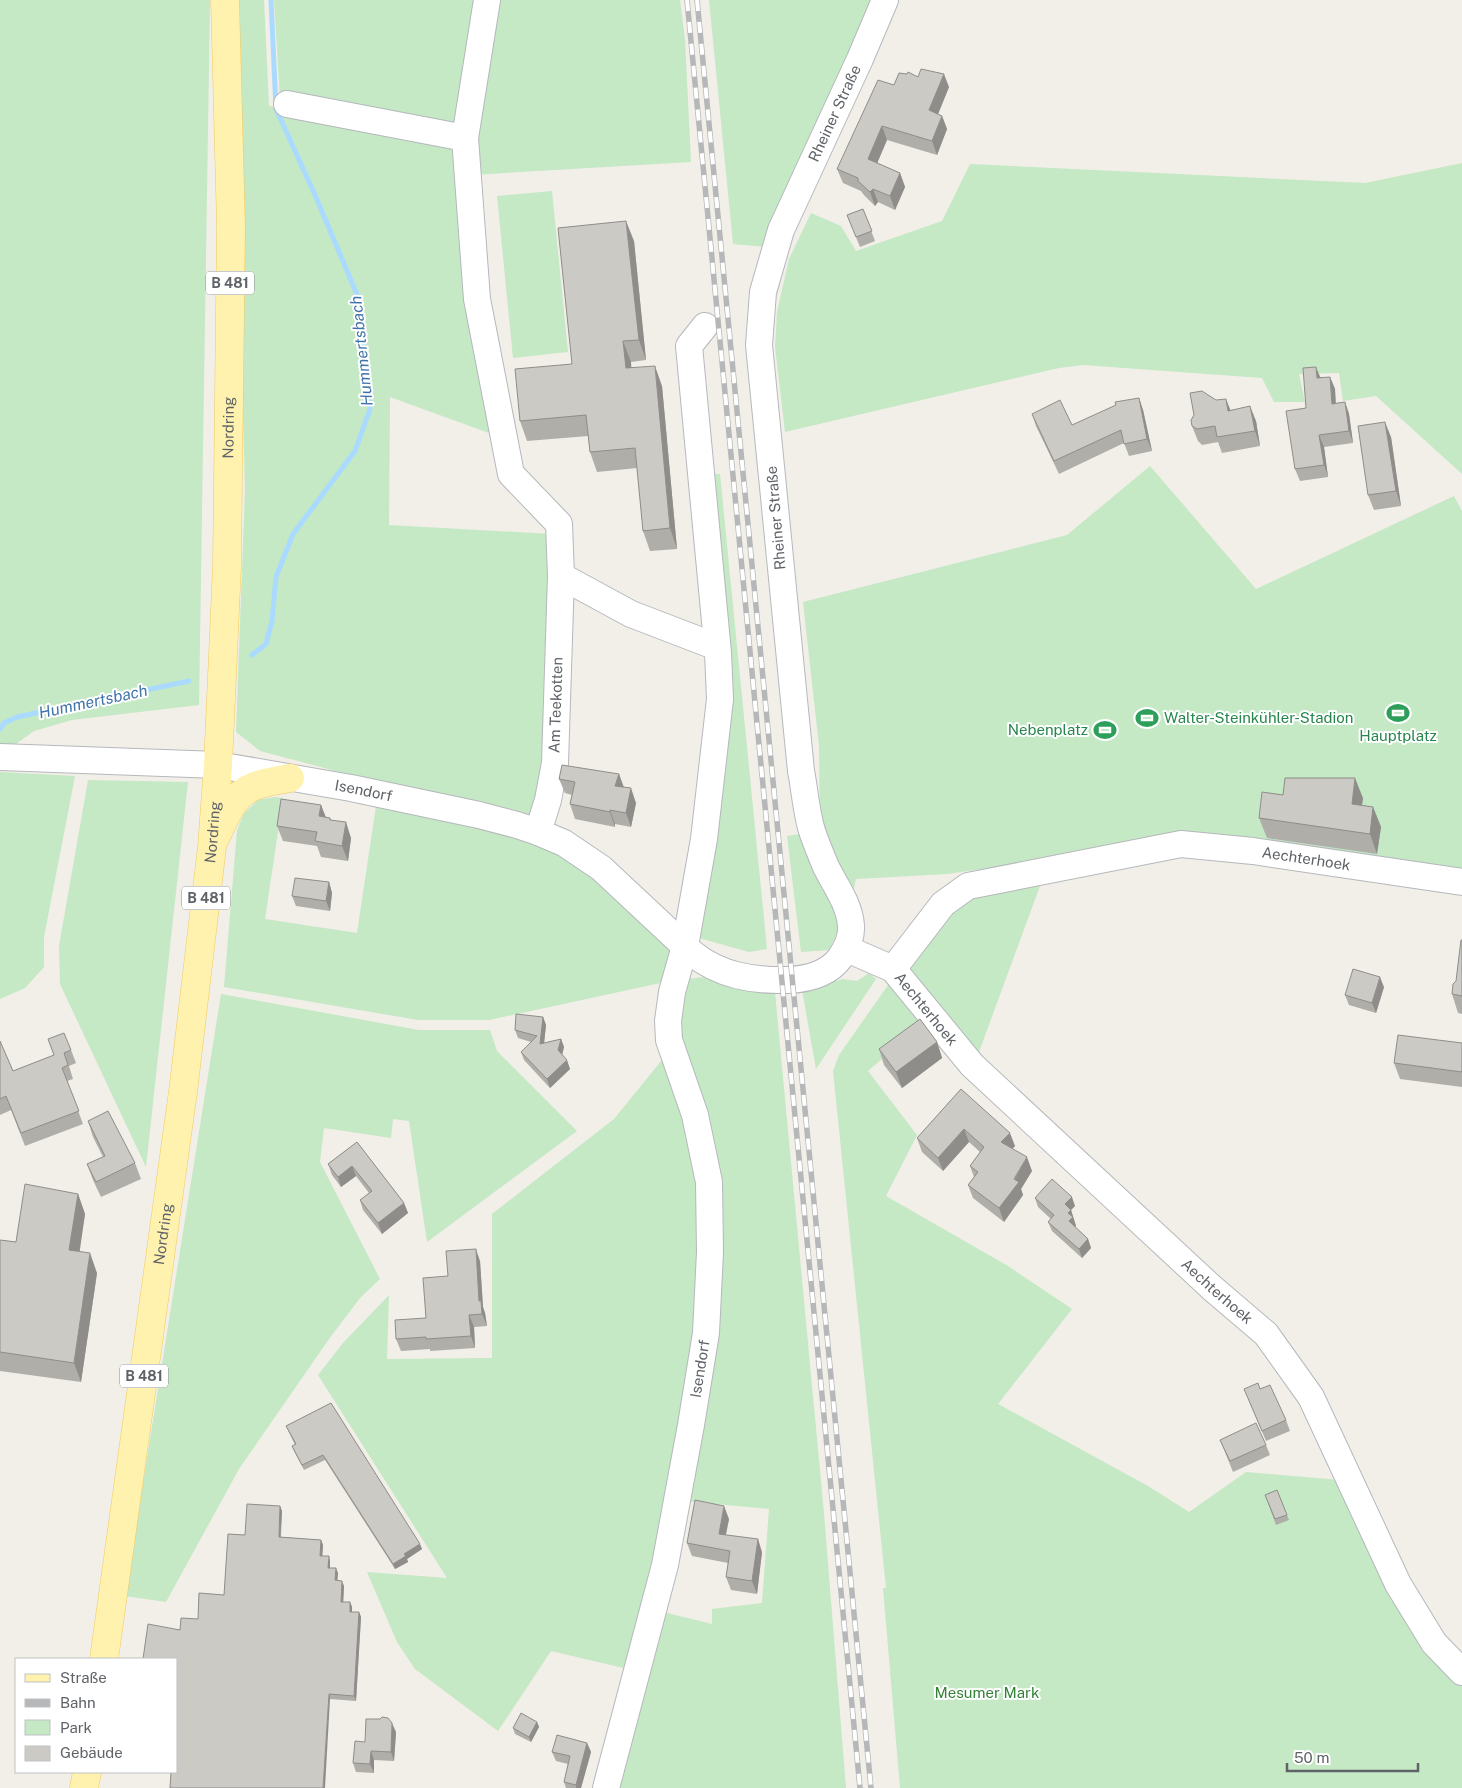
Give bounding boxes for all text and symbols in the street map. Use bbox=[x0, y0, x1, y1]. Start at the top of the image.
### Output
street label: Rheiner Straße bbox=[805, 62, 864, 164]
road number: B 481 bbox=[206, 272, 254, 294]
water label: Hummertsbach bbox=[346, 295, 377, 407]
street label: Nordring bbox=[219, 396, 237, 459]
street label: Rheiner Straße bbox=[762, 465, 789, 571]
street label: Am Teekotten bbox=[545, 657, 566, 753]
water label: Hummertsbach bbox=[37, 681, 149, 722]
sports icon: Hauptplatz bbox=[1385, 700, 1411, 726]
sports icon: Walter-Steinkühler-Stadion bbox=[1134, 705, 1160, 731]
place label: Walter-Steinkühler-Stadion bbox=[1164, 709, 1353, 726]
sports icon: Nebenplatz bbox=[1092, 717, 1118, 743]
place label: Nebenplatz bbox=[1008, 721, 1088, 738]
place label: Hauptplatz bbox=[1359, 727, 1437, 744]
street label: Isendorf bbox=[334, 776, 394, 805]
street label: Nordring bbox=[201, 801, 223, 864]
street label: Aechterhoek bbox=[1261, 843, 1352, 873]
road number: B 481 bbox=[182, 886, 230, 910]
street label: Aechterhoek bbox=[891, 969, 961, 1049]
street label: Nordring bbox=[150, 1202, 175, 1266]
street label: Aechterhoek bbox=[1178, 1255, 1256, 1327]
street label: Isendorf bbox=[687, 1338, 713, 1399]
road number: B 481 bbox=[120, 1364, 168, 1388]
legend bbox=[15, 1658, 178, 1773]
text: Straße bbox=[60, 1669, 107, 1686]
park label: Mesumer Mark bbox=[935, 1684, 1039, 1701]
text: Bahn bbox=[60, 1694, 96, 1711]
text: Park bbox=[60, 1719, 92, 1736]
scale bar bbox=[1287, 1740, 1418, 1772]
text: Gebäude bbox=[60, 1744, 123, 1761]
text: 50 m bbox=[1294, 1749, 1329, 1766]

